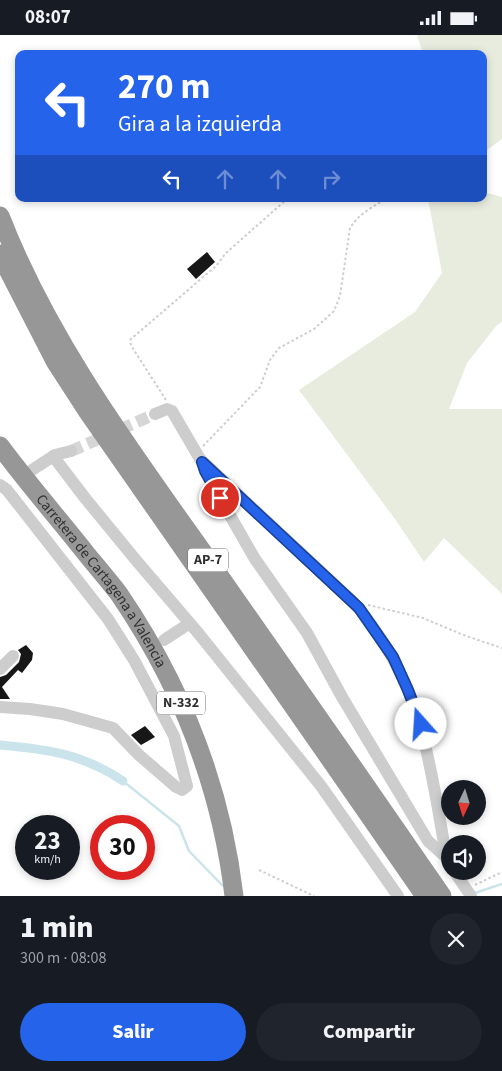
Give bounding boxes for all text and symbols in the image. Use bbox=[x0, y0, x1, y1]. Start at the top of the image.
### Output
text: 08:07 bbox=[25, 4, 71, 31]
text: 270 m bbox=[118, 62, 210, 112]
icon: left bbox=[35, 70, 100, 135]
text: Gira a la izquierda bbox=[118, 108, 282, 140]
icon: left bbox=[158, 165, 186, 193]
icon: ahead bbox=[211, 165, 239, 193]
icon: ahead bbox=[264, 165, 292, 193]
icon: right bbox=[317, 165, 345, 193]
pin bbox=[199, 477, 241, 519]
icon: arrive bbox=[206, 484, 234, 512]
street label: Carretera de Cartagena a Valencia bbox=[31, 489, 172, 671]
road number: AP-7 bbox=[188, 549, 228, 571]
road number: N-332 bbox=[157, 691, 205, 715]
position arrow bbox=[394, 697, 446, 749]
north arrow bbox=[441, 780, 486, 825]
map controls bbox=[441, 780, 486, 880]
speed limit sign: 30 bbox=[90, 815, 155, 880]
text: 23 bbox=[34, 823, 61, 859]
button: sound bbox=[441, 835, 486, 880]
text: km/h bbox=[34, 851, 61, 868]
text: 1 min bbox=[20, 906, 94, 949]
button: close bbox=[430, 913, 482, 965]
text: 300 m · 08:08 bbox=[20, 947, 107, 969]
button: Salir bbox=[20, 1003, 246, 1061]
button: Compartir bbox=[256, 1003, 482, 1061]

